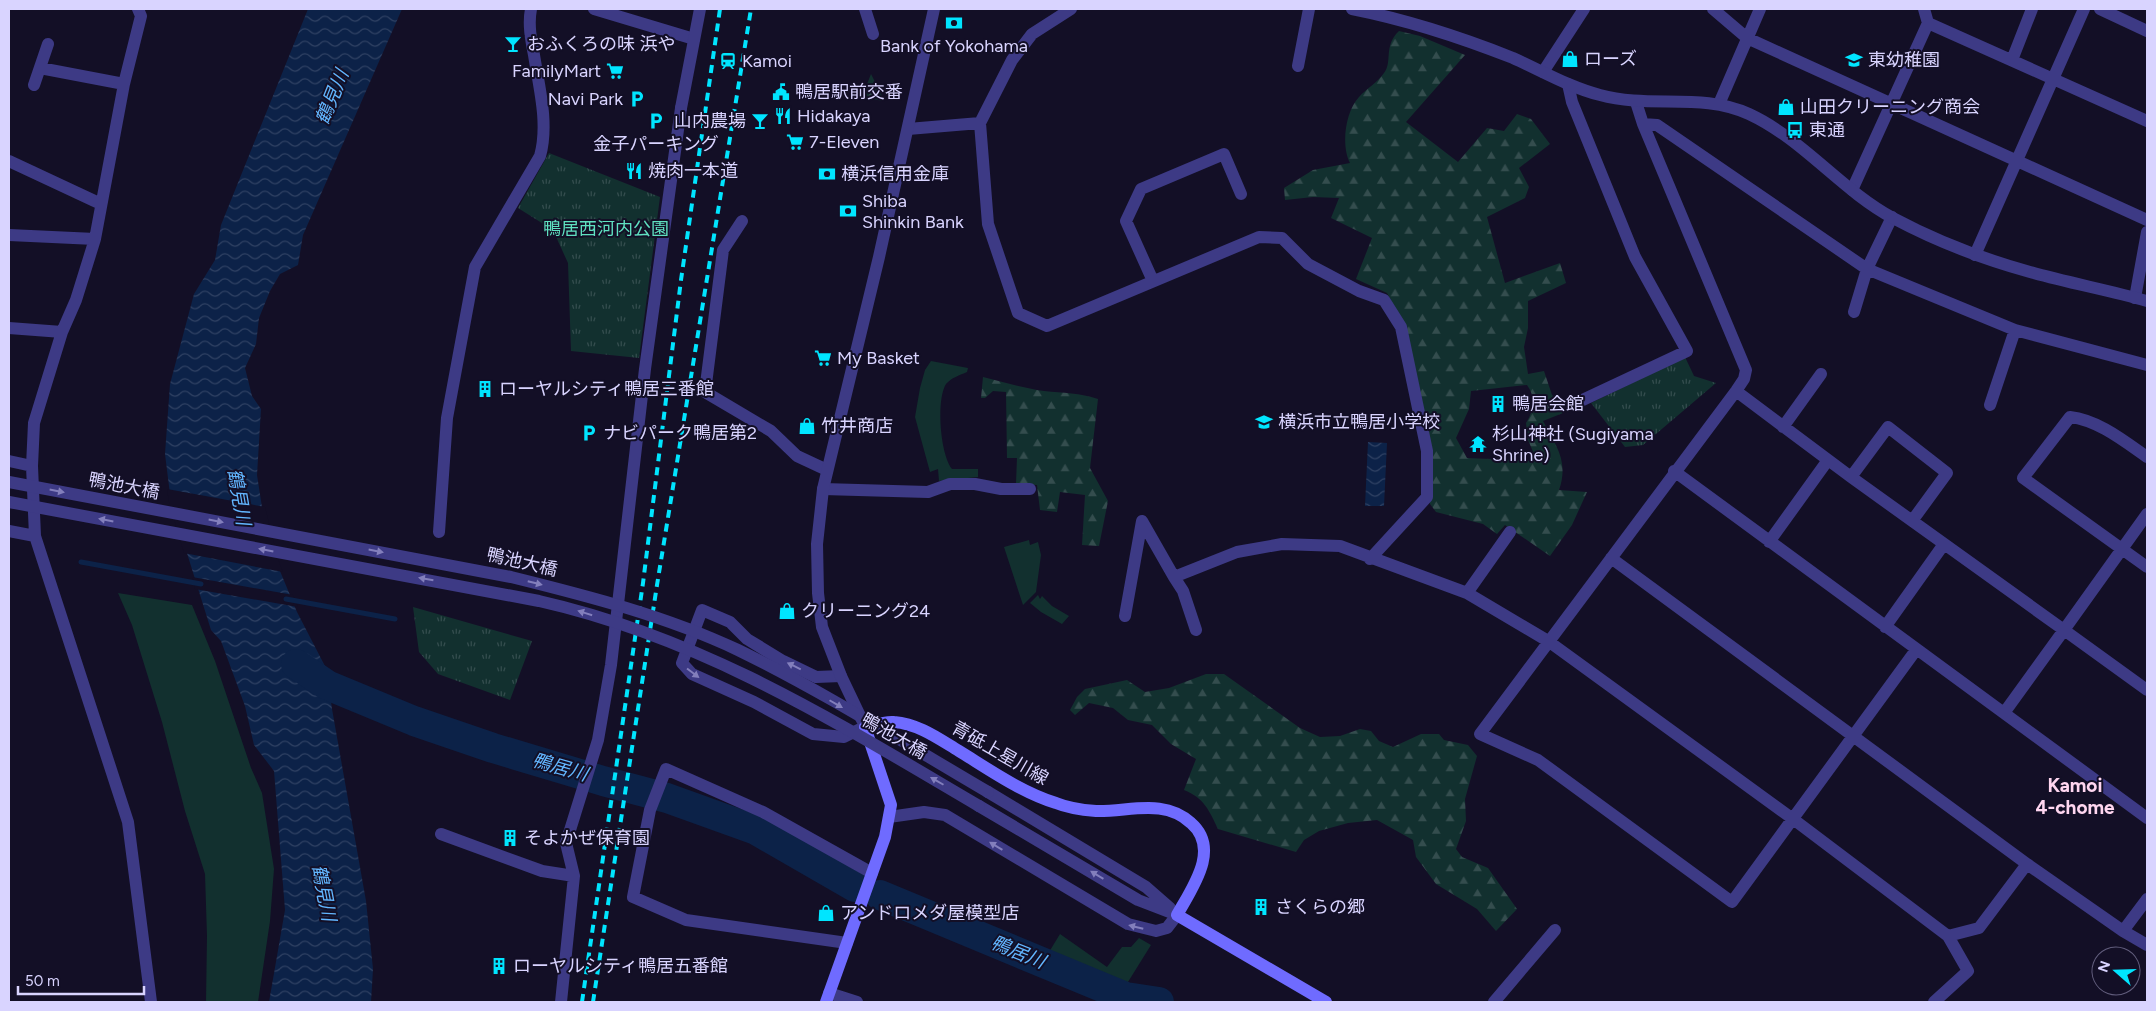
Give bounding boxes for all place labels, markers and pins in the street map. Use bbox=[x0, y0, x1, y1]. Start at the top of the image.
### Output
bank icon: Bank of Yokohama bbox=[944, 13, 964, 33]
place label: おふくろの味 浜や bbox=[527, 33, 675, 55]
bar icon: おふくろの味 浜や bbox=[503, 34, 523, 54]
place label: Bank of Yokohama bbox=[880, 35, 1028, 57]
place label: ローズ bbox=[1584, 48, 1637, 70]
shop icon: ローズ bbox=[1560, 49, 1580, 69]
place label: 東幼稚園 bbox=[1868, 49, 1940, 71]
place label: Kamoi bbox=[742, 50, 792, 72]
school or university icon: 東幼稚園 bbox=[1844, 50, 1864, 70]
station icon: Kamoi bbox=[718, 51, 738, 71]
place label: FamilyMart bbox=[512, 60, 601, 82]
supermarket icon: FamilyMart bbox=[605, 61, 625, 81]
place label: 鴨居駅前交番 bbox=[795, 81, 903, 103]
public building icon: 鴨居駅前交番 bbox=[771, 82, 791, 102]
place label: Navi Park bbox=[548, 88, 623, 110]
parking icon: Navi Park bbox=[627, 89, 647, 109]
place label: 山田クリーニング商会 bbox=[1800, 96, 1980, 118]
shop icon: 山田クリーニング商会 bbox=[1776, 97, 1796, 117]
place label: Hidakaya bbox=[797, 105, 870, 127]
restaurant icon: Hidakaya bbox=[773, 106, 793, 126]
place label: 山内農場 bbox=[674, 110, 746, 132]
parking icon: 金子パーキング bbox=[646, 111, 666, 131]
bar icon: 山内農場 bbox=[750, 111, 770, 131]
place label: 東通 bbox=[1809, 119, 1845, 141]
bus stop icon: 東通 bbox=[1785, 120, 1805, 140]
place label: 7-Eleven bbox=[809, 131, 879, 153]
supermarket icon: 7-Eleven bbox=[785, 132, 805, 152]
place label: 金子パーキング bbox=[593, 133, 719, 155]
place label: 焼肉一本道 bbox=[648, 160, 738, 182]
restaurant icon: 焼肉一本道 bbox=[624, 161, 644, 181]
place label: 横浜信用金庫 bbox=[841, 163, 949, 185]
bank icon: 横浜信用金庫 bbox=[817, 164, 837, 184]
place label: Shiba Shinkin Bank bbox=[862, 190, 964, 233]
bank icon: Shiba Shinkin Bank bbox=[838, 201, 858, 221]
place label: My Basket bbox=[837, 347, 920, 369]
supermarket icon: My Basket bbox=[813, 348, 833, 368]
place label: ローヤルシティ鴨居三番館 bbox=[499, 378, 714, 400]
building icon: ローヤルシティ鴨居三番館 bbox=[475, 379, 495, 399]
place label: 鴨居会館 bbox=[1512, 393, 1584, 415]
building icon: 鴨居会館 bbox=[1488, 394, 1508, 414]
place label: 横浜市立鴨居小学校 bbox=[1278, 411, 1440, 433]
school or university icon: 横浜市立鴨居小学校 bbox=[1254, 412, 1274, 432]
place label: 竹井商店 bbox=[821, 415, 893, 437]
shop icon: 竹井商店 bbox=[797, 416, 817, 436]
place label: ナビパーク鴨居第2 bbox=[603, 422, 757, 444]
parking icon: ナビパーク鴨居第2 bbox=[579, 423, 599, 443]
place label: 杉山神社 (Sugiyama Shrine) bbox=[1492, 423, 1654, 466]
temple icon: 杉山神社 (Sugiyama Shrine) bbox=[1468, 434, 1488, 454]
place label: クリーニング24 bbox=[801, 600, 930, 622]
shop icon: クリーニング24 bbox=[777, 601, 797, 621]
place label: そよかぜ保育園 bbox=[524, 827, 650, 849]
building icon: そよかぜ保育園 bbox=[500, 828, 520, 848]
place label: さくらの郷 bbox=[1275, 896, 1365, 918]
building icon: さくらの郷 bbox=[1251, 897, 1271, 917]
place label: アンドロメダ屋模型店 bbox=[840, 902, 1019, 924]
shop icon: アンドロメダ屋模型店 bbox=[816, 903, 836, 923]
place label: ローヤルシティ鴨居五番館 bbox=[513, 955, 728, 977]
building icon: ローヤルシティ鴨居五番館 bbox=[489, 956, 509, 976]

